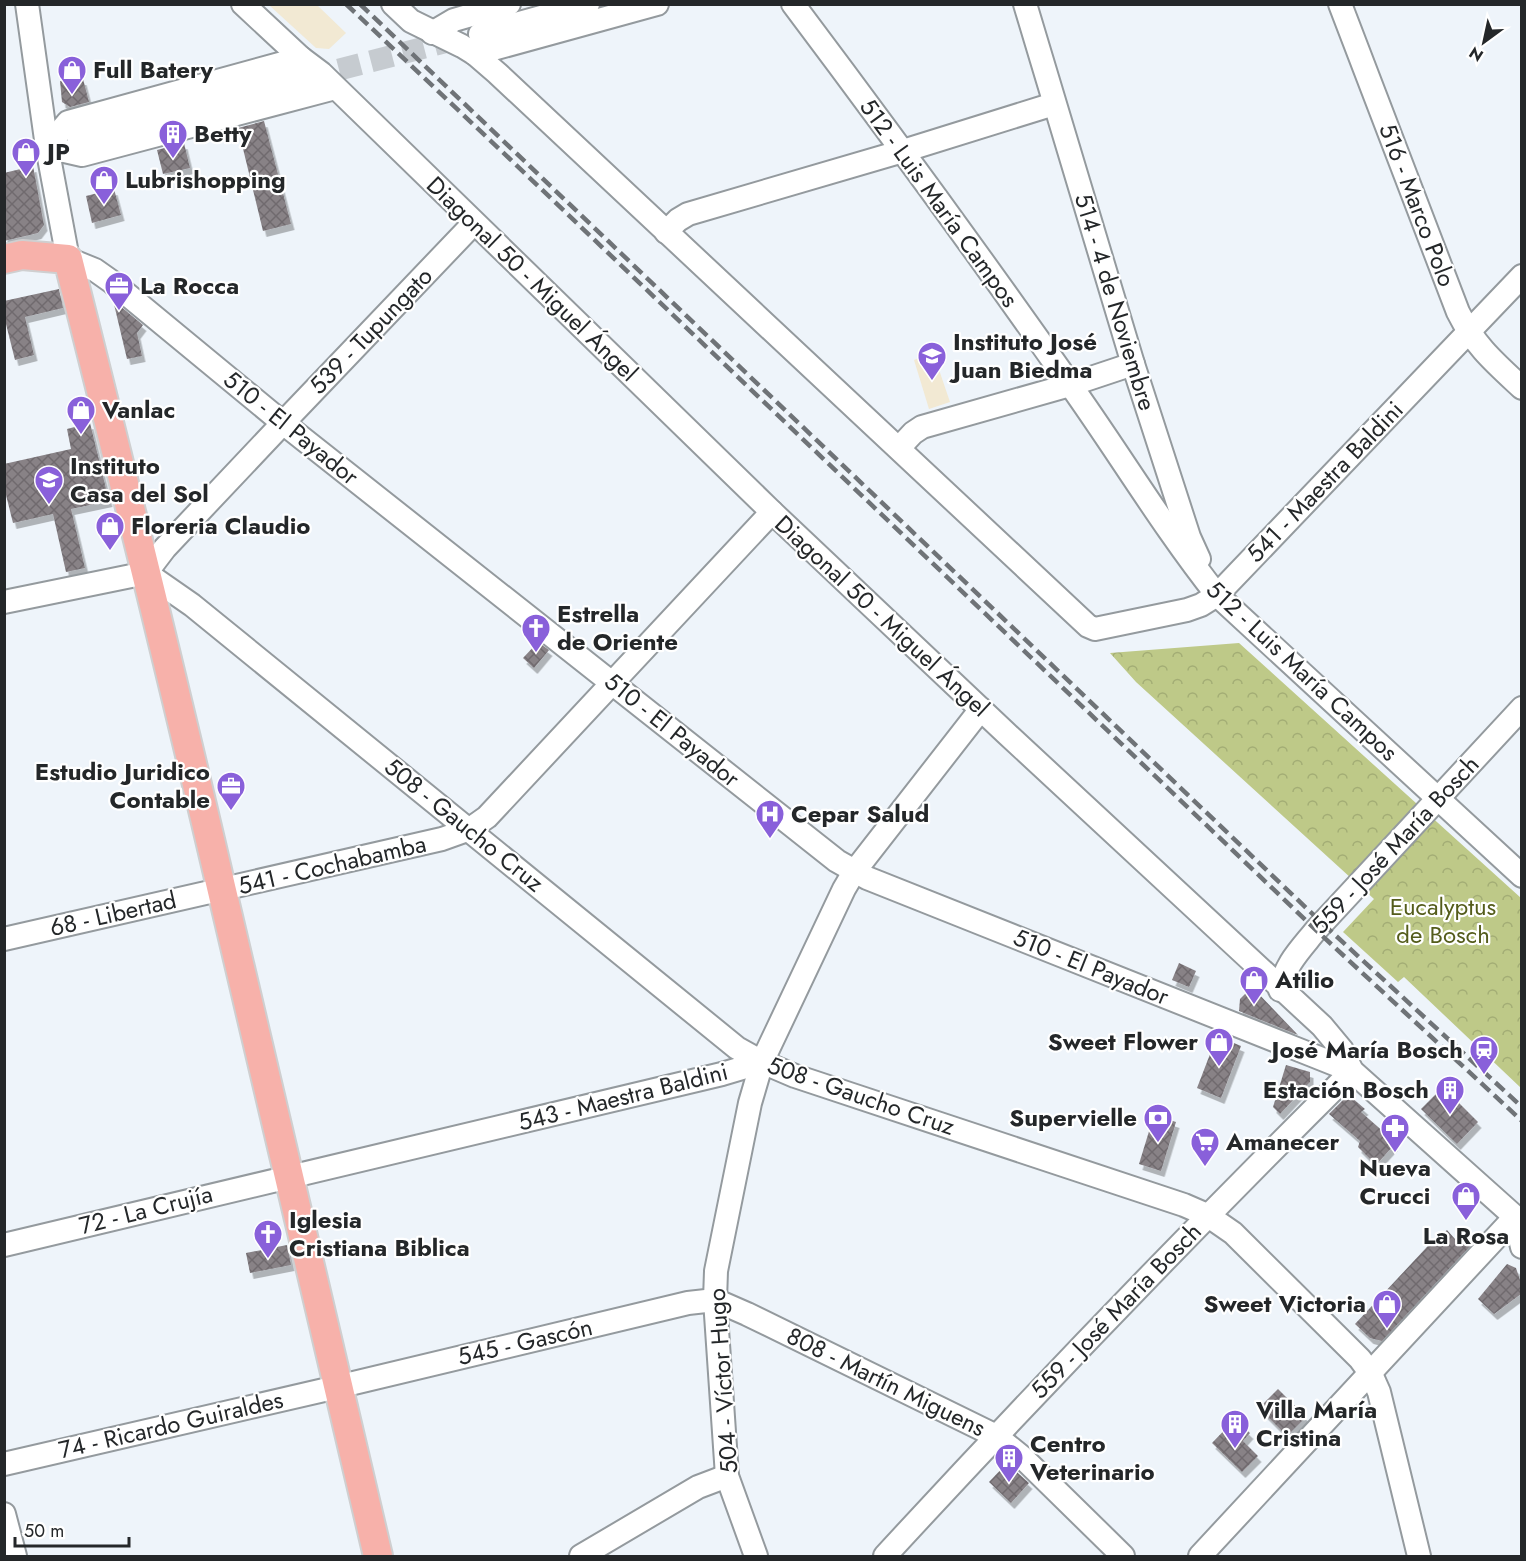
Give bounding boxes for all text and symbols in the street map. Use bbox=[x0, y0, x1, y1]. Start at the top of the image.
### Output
north arrow bbox=[1454, 12, 1514, 72]
text: N bbox=[1465, 41, 1488, 67]
place label: Full Batery bbox=[93, 52, 214, 87]
shop icon: Full Batery bbox=[56, 54, 88, 96]
street label: 512 - Luis María Campos bbox=[852, 91, 1027, 314]
place label: Betty bbox=[194, 116, 252, 151]
building icon: Betty bbox=[157, 118, 189, 160]
street label: 516 - Marco Polo bbox=[1370, 118, 1465, 292]
place label: JP bbox=[43, 134, 70, 169]
shop icon: JP bbox=[10, 136, 42, 178]
place label: Lubrishopping bbox=[125, 162, 286, 197]
shop icon: Lubrishopping bbox=[88, 164, 120, 206]
street label: Diagonal 50 - Miguel Ángel bbox=[419, 168, 646, 389]
street label: 514 - 4 de Noviembre bbox=[1066, 189, 1165, 415]
street label: 539 - Tupungato bbox=[301, 259, 440, 402]
place label: La Rocca bbox=[140, 268, 239, 303]
office icon: La Rocca bbox=[103, 270, 135, 312]
place label: Instituto José Juan Biedma bbox=[949, 324, 1097, 387]
school or university icon: Instituto José Juan Biedma bbox=[916, 340, 948, 382]
street label: 510 - El Payador bbox=[216, 362, 367, 494]
place label: Vanlac bbox=[101, 392, 175, 427]
street label: 541 - Maestra Baldini bbox=[1238, 393, 1411, 570]
shop icon: Vanlac bbox=[65, 394, 97, 436]
place label: Instituto Casa del Sol bbox=[70, 448, 209, 511]
school or university icon: Instituto Casa del Sol bbox=[33, 464, 65, 506]
street label: Diagonal 50 - Miguel Ángel bbox=[767, 507, 997, 725]
place label: Floreria Claudio bbox=[131, 508, 310, 543]
shop icon: Floreria Claudio bbox=[94, 510, 126, 552]
street label: 512 - Luis María Campos bbox=[1199, 572, 1406, 769]
place label: Estrella de Oriente bbox=[557, 596, 678, 659]
church icon: Estrella de Oriente bbox=[520, 612, 552, 654]
street label: 510 - El Payador bbox=[597, 664, 748, 796]
street label: 559 - José María Bosch bbox=[1302, 748, 1487, 942]
street label: 508 - Gaucho Cruz bbox=[377, 749, 551, 900]
place label: Estudio Juridico Contable bbox=[35, 754, 210, 817]
office icon: Estudio Juridico Contable bbox=[215, 770, 247, 812]
place label: Cepar Salud bbox=[791, 796, 929, 831]
hospital icon: Cepar Salud bbox=[754, 798, 786, 840]
street label: 541 - Cochabamba bbox=[234, 826, 429, 903]
street label: 68 - Libertad bbox=[46, 882, 180, 945]
park label: Eucalyptus de Bosch bbox=[1390, 889, 1496, 952]
street label: 510 - El Payador bbox=[1008, 919, 1175, 1014]
place label: Atilio bbox=[1274, 962, 1334, 997]
shop icon: Atilio bbox=[1238, 964, 1270, 1006]
place label: Sweet Flower bbox=[1048, 1024, 1198, 1059]
shop icon: Sweet Flower bbox=[1203, 1026, 1235, 1068]
place label: José María Bosch bbox=[1268, 1032, 1463, 1067]
station icon: José María Bosch bbox=[1468, 1034, 1500, 1076]
street label: 508 - Gaucho Cruz bbox=[763, 1047, 959, 1144]
street label: 543 - Maestra Baldini bbox=[514, 1054, 731, 1140]
place label: Estación Bosch bbox=[1263, 1072, 1429, 1107]
building icon: Estación Bosch bbox=[1434, 1074, 1466, 1116]
place label: Supervielle bbox=[1009, 1100, 1137, 1135]
bank icon: Supervielle bbox=[1142, 1102, 1174, 1144]
pharmacy icon: Nueva Crucci bbox=[1379, 1112, 1411, 1154]
place label: Amanecer bbox=[1225, 1124, 1339, 1159]
supermarket icon: Amanecer bbox=[1189, 1126, 1221, 1168]
place label: Nueva Crucci bbox=[1359, 1150, 1431, 1213]
street label: 72 - La Crujía bbox=[76, 1176, 216, 1243]
shop icon: La Rosa bbox=[1450, 1180, 1482, 1222]
place label: Iglesia Cristiana Biblica bbox=[289, 1202, 470, 1265]
street label: 559 - José María Bosch bbox=[1022, 1215, 1209, 1407]
church icon: Iglesia Cristiana Biblica bbox=[252, 1218, 284, 1260]
place label: La Rosa bbox=[1423, 1218, 1509, 1253]
place label: Sweet Victoria bbox=[1203, 1286, 1366, 1321]
street label: 504 - Víctor Hugo bbox=[699, 1287, 746, 1475]
shop icon: Sweet Victoria bbox=[1371, 1288, 1403, 1330]
street label: 545 - Gascón bbox=[454, 1309, 596, 1374]
street label: 808 - Martín Miguens bbox=[781, 1318, 992, 1445]
street label: 74 - Ricardo Guiraldes bbox=[55, 1382, 287, 1467]
place label: Villa María Cristina bbox=[1255, 1392, 1377, 1455]
building icon: Villa María Cristina bbox=[1219, 1408, 1251, 1450]
place label: Centro Veterinario bbox=[1029, 1426, 1155, 1489]
building icon: Centro Veterinario bbox=[993, 1442, 1025, 1484]
scale bar bbox=[15, 1510, 129, 1548]
text: 50 m bbox=[24, 1518, 64, 1544]

